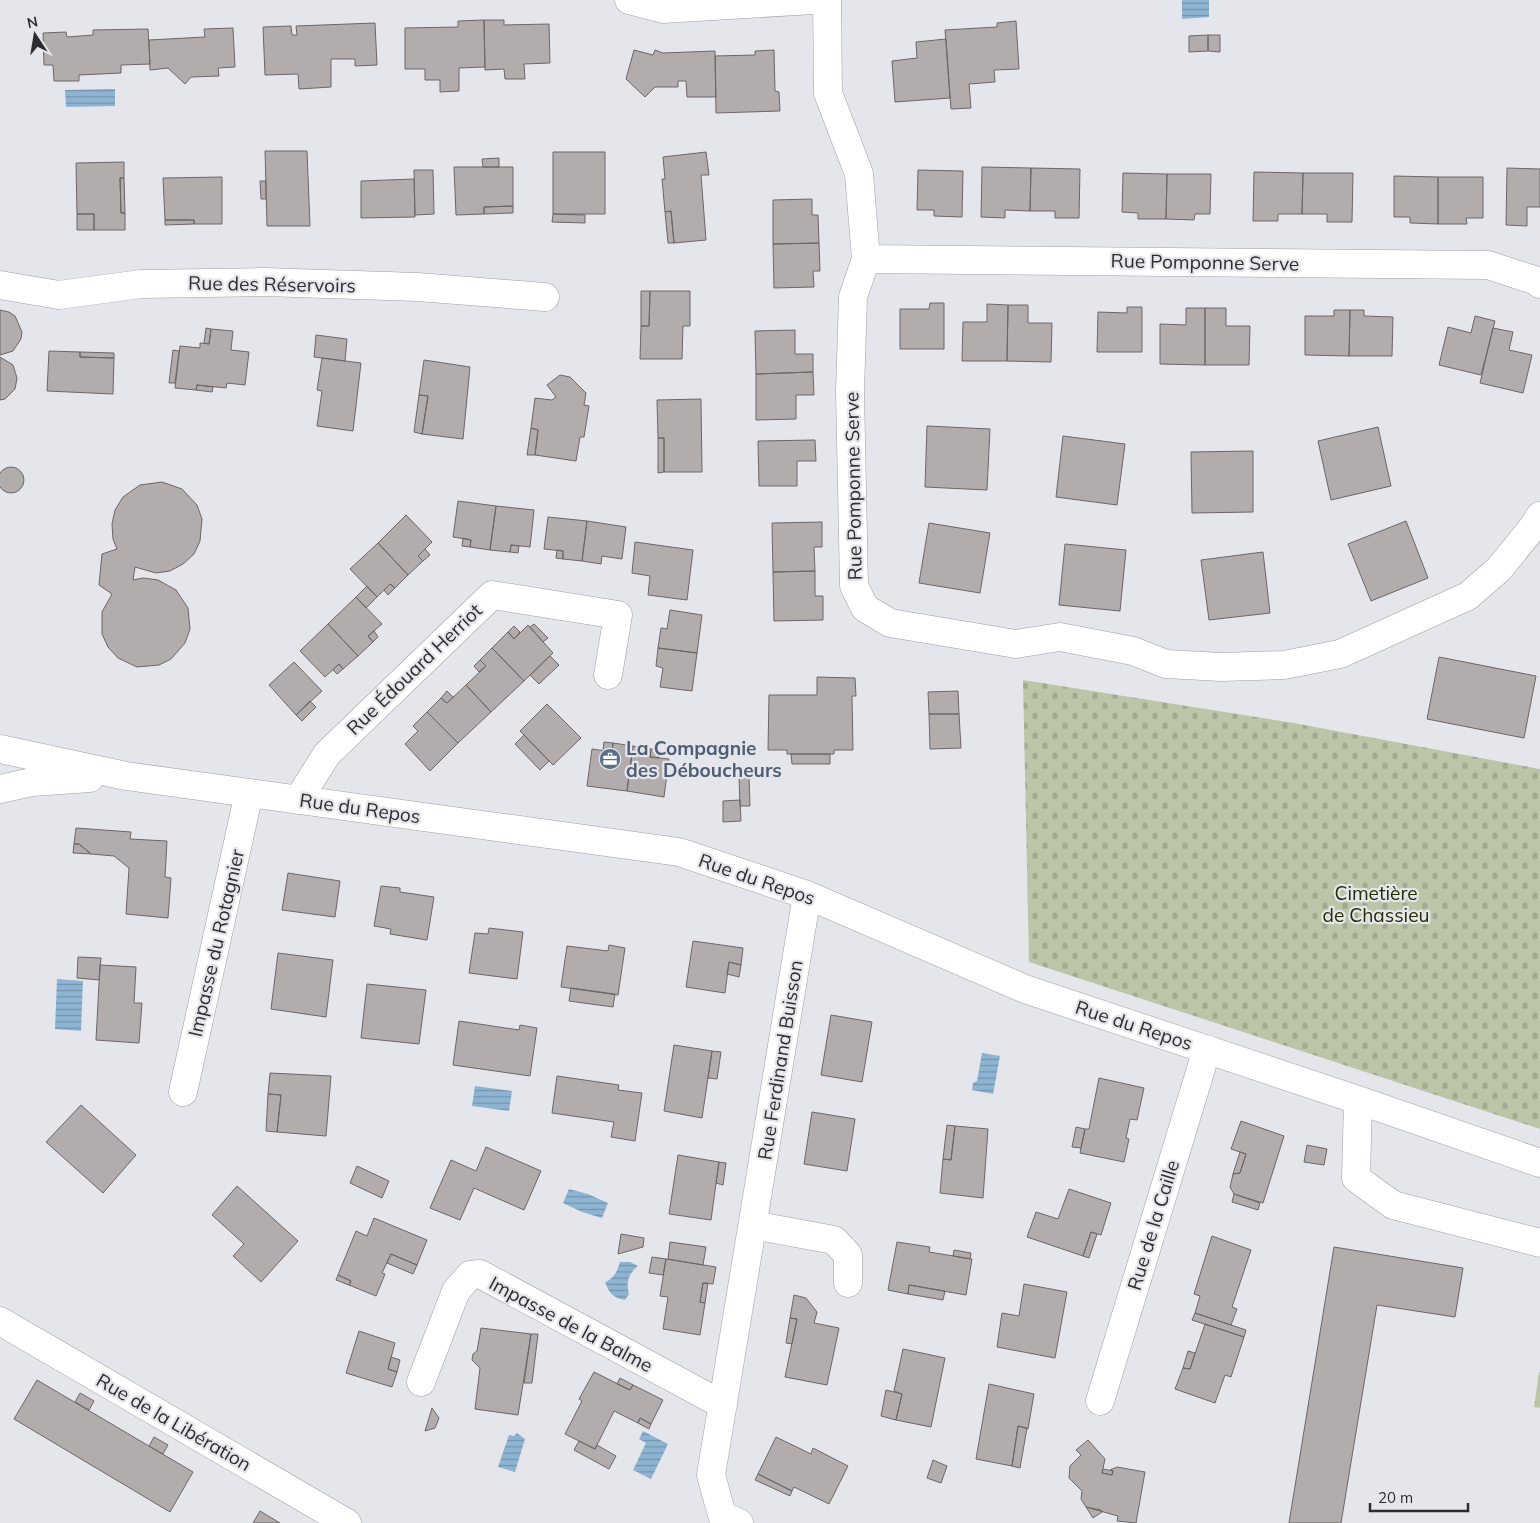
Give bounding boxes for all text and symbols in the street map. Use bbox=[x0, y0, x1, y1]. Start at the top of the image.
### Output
north arrow bbox=[10, 10, 60, 60]
text: N bbox=[25, 12, 39, 32]
street label: Rue Pomponne Serve bbox=[1110, 248, 1300, 276]
street label: Rue des Réservoirs bbox=[188, 271, 356, 297]
street label: Rue Pomponne Serve bbox=[839, 391, 867, 581]
street label: Rue Édouard Herriot bbox=[341, 598, 487, 740]
place label: La Compagnie des Déboucheurs bbox=[626, 736, 782, 782]
office icon: La Compagnie des Déboucheurs bbox=[598, 747, 622, 771]
street label: Rue du Repos bbox=[298, 788, 422, 828]
street label: Impasse du Rotagnier bbox=[183, 847, 249, 1039]
street label: Rue du Repos bbox=[696, 848, 818, 910]
park label: Cimetière de Chassieu bbox=[1323, 881, 1429, 927]
street label: Rue Ferdinand Buisson bbox=[752, 958, 808, 1162]
street label: Rue du Repos bbox=[1072, 995, 1196, 1055]
street label: Rue de la Caille bbox=[1122, 1157, 1184, 1293]
street label: Impasse de la Balme bbox=[485, 1271, 657, 1377]
street label: Rue de la Libération bbox=[92, 1368, 256, 1476]
scale bar bbox=[1370, 1480, 1468, 1512]
text: 20 m bbox=[1378, 1488, 1413, 1507]

